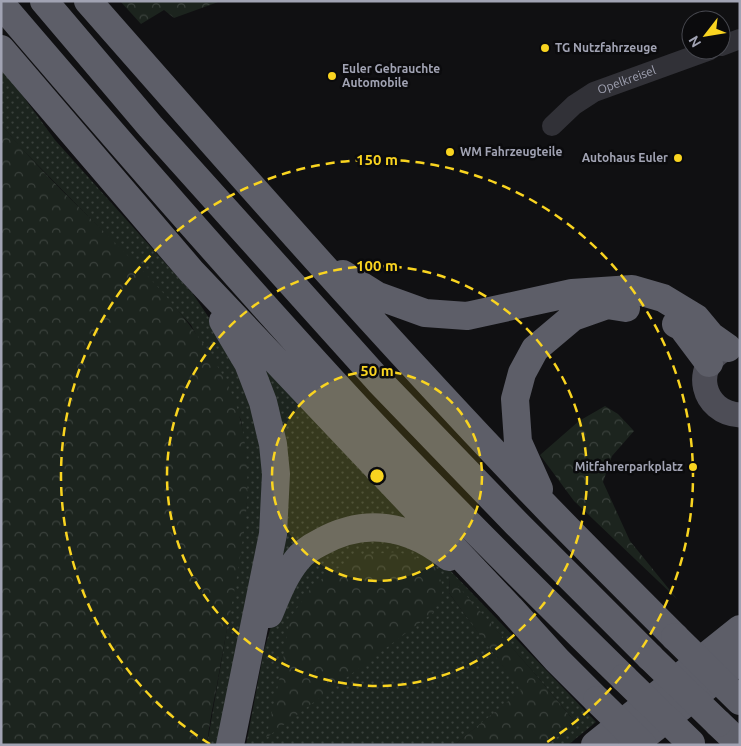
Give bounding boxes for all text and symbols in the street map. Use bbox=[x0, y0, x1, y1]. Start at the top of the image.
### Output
north arrow bbox=[681, 10, 731, 60]
text: N bbox=[685, 33, 704, 50]
place label: TG Nutzfahrzeuge bbox=[555, 41, 657, 54]
marker: TG Nutzfahrzeuge bbox=[539, 42, 551, 54]
place label: Euler Gebrauchte Automobile bbox=[342, 62, 440, 89]
street label: Opelkreisel bbox=[595, 63, 658, 96]
marker: Euler Gebrauchte Automobile bbox=[326, 70, 338, 82]
place label: WM Fahrzeugteile bbox=[460, 145, 562, 158]
marker: WM Fahrzeugteile bbox=[444, 146, 456, 158]
text: 150 m bbox=[356, 151, 398, 168]
place label: Autohaus Euler bbox=[582, 151, 668, 164]
marker: Autohaus Euler bbox=[672, 152, 684, 164]
text: 100 m bbox=[356, 257, 398, 274]
text: 50 m bbox=[360, 362, 394, 379]
place label: Mitfahrerparkplatz bbox=[575, 460, 683, 473]
marker: Mitfahrerparkplatz bbox=[687, 461, 699, 473]
centre of rings bbox=[368, 467, 386, 485]

